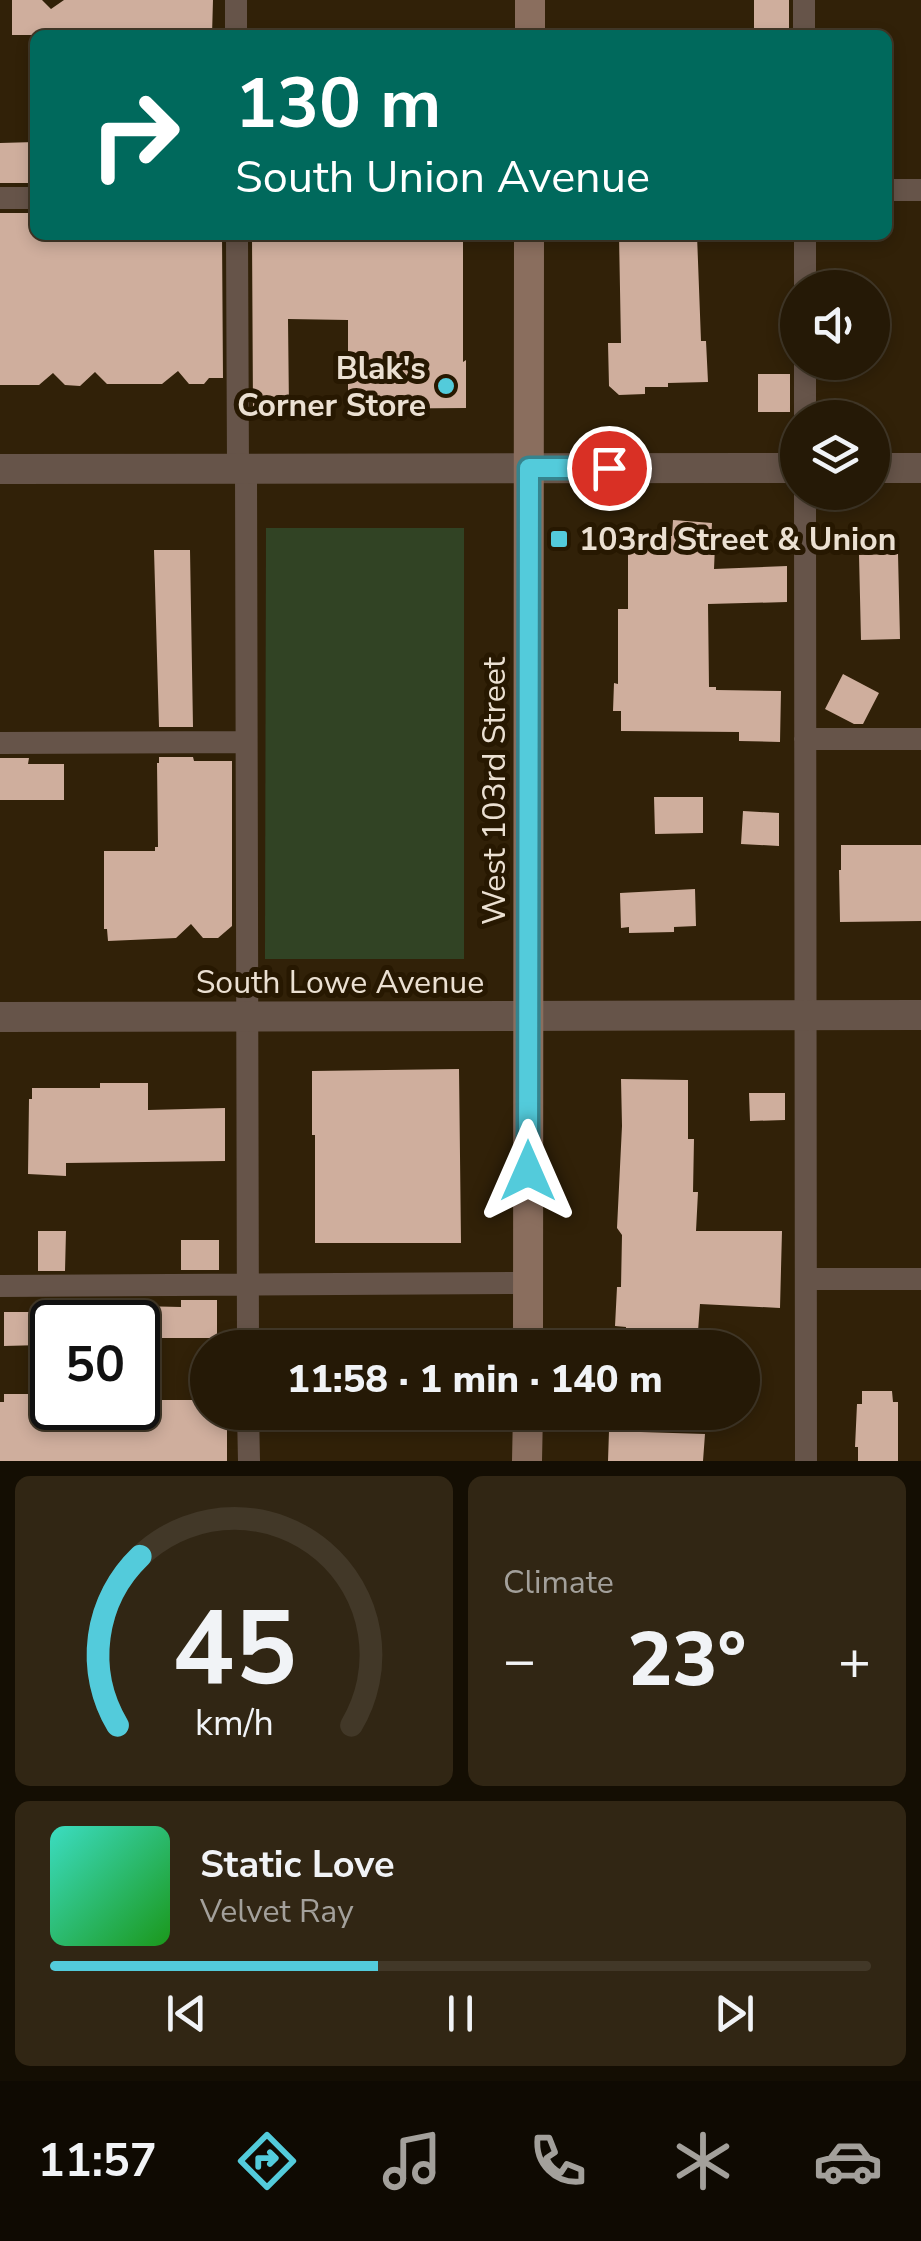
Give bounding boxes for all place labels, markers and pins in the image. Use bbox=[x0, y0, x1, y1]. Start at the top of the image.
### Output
place label: Blak's Corner Store bbox=[237, 347, 426, 427]
marker: Blak's Corner Store bbox=[435, 375, 457, 397]
pin bbox=[567, 426, 652, 511]
place label: 103rd Street & Union bbox=[579, 518, 896, 561]
marker: 103rd Street & Union bbox=[548, 528, 570, 550]

